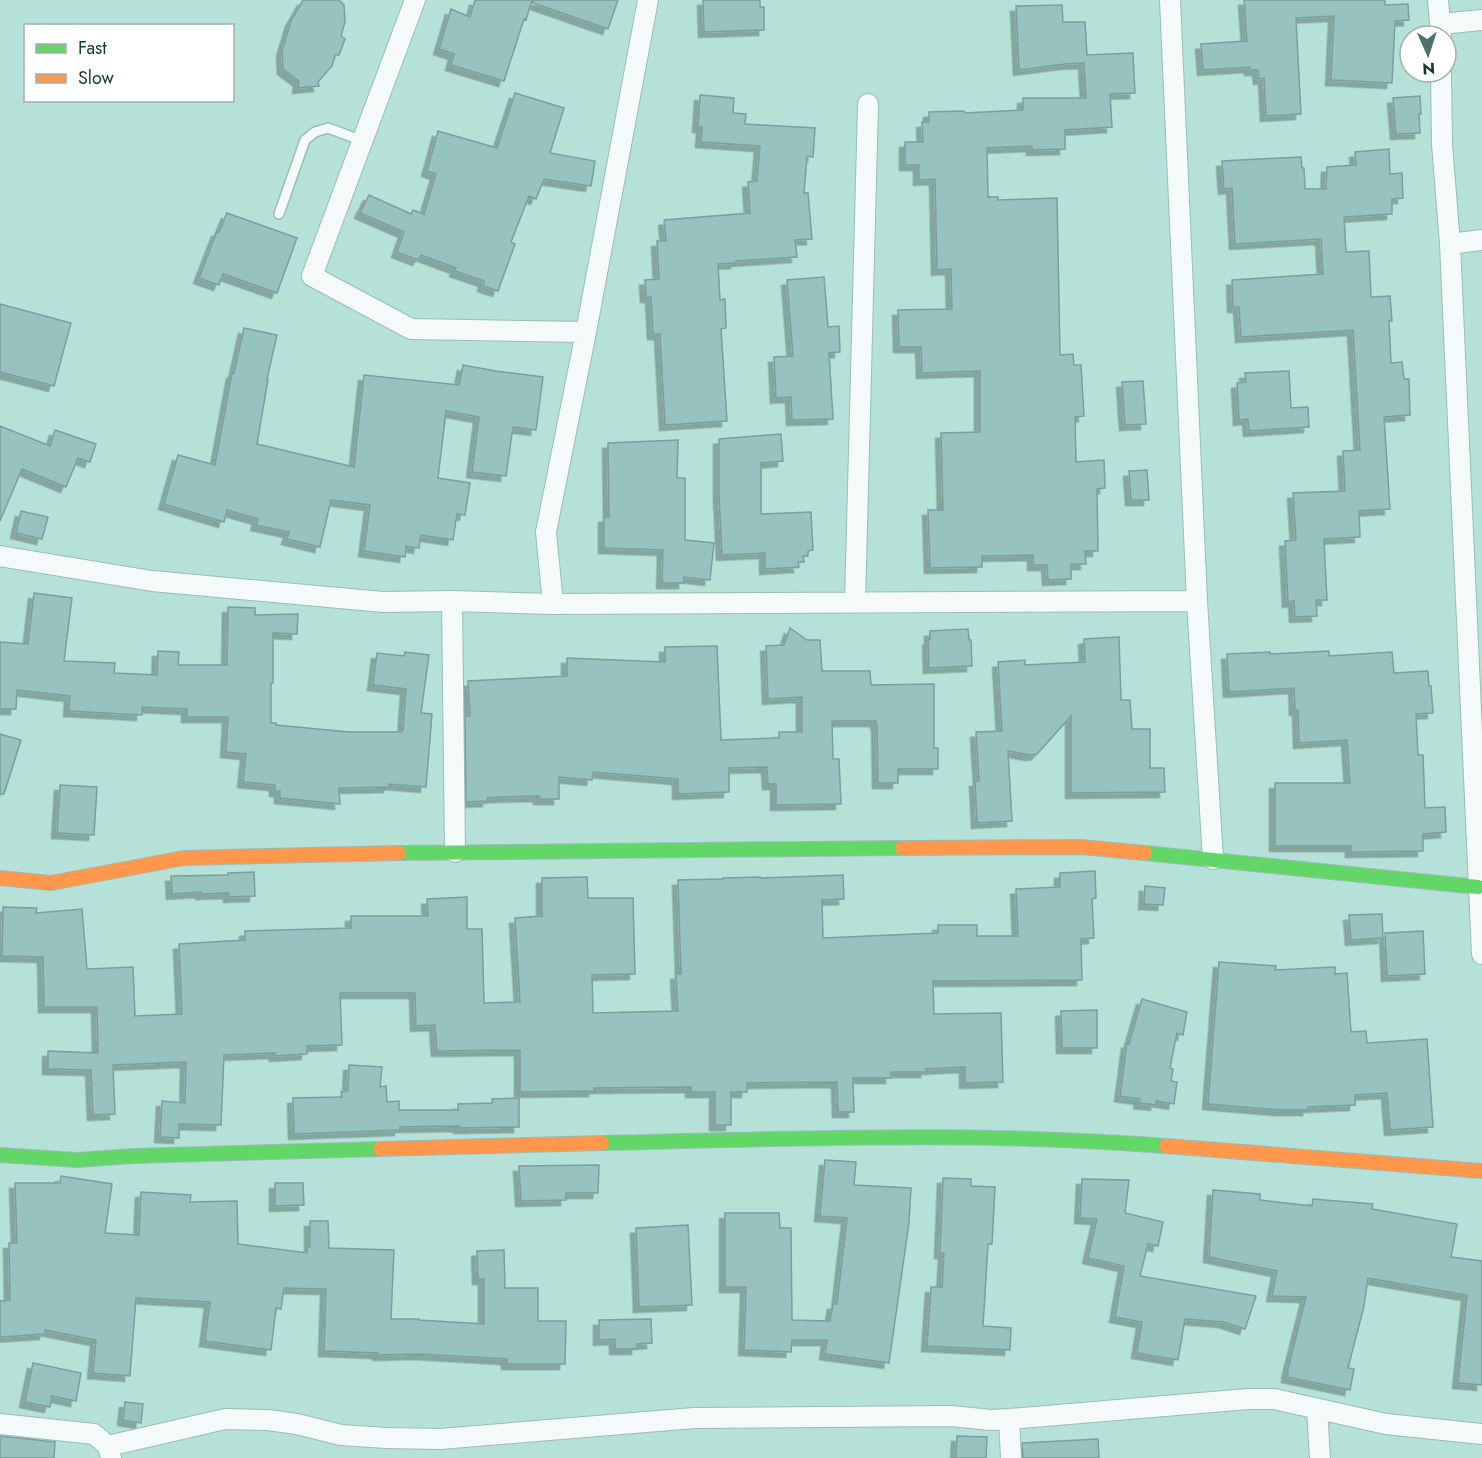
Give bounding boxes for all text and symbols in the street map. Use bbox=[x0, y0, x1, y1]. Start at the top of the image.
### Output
legend bbox=[24, 24, 234, 102]
north arrow bbox=[1398, 24, 1458, 84]
text: Fast bbox=[78, 35, 107, 61]
text: N bbox=[1422, 57, 1436, 80]
text: Slow bbox=[78, 65, 115, 91]

